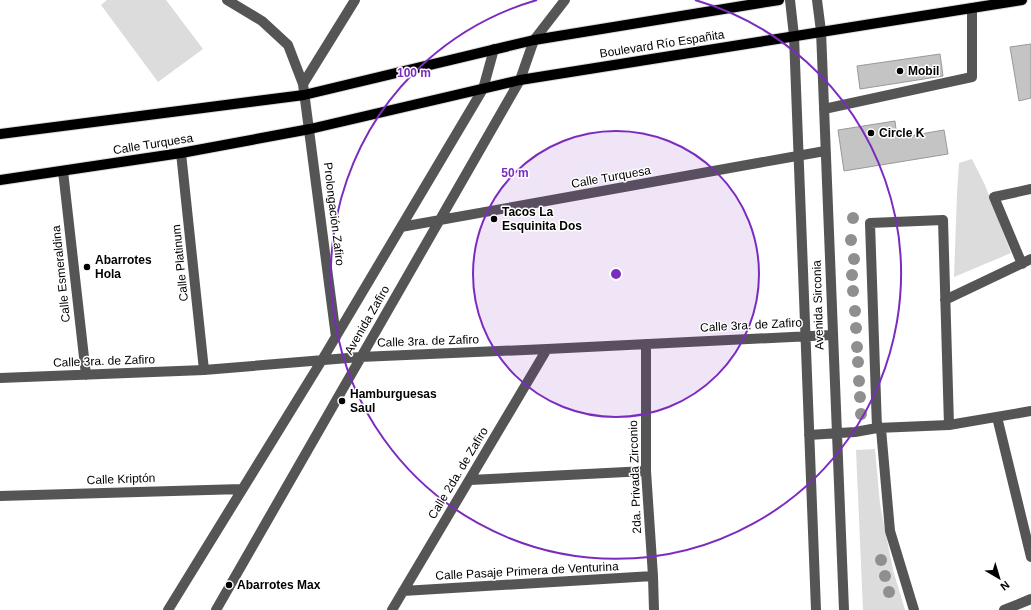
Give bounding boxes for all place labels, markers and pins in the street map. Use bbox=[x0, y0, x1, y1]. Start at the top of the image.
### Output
place label: Mobil bbox=[908, 64, 939, 78]
marker: Mobil bbox=[895, 66, 905, 76]
place label: Circle K bbox=[879, 126, 925, 140]
marker: Circle K bbox=[866, 128, 876, 138]
place label: Tacos La Esquinita Dos bbox=[502, 205, 582, 233]
marker: Tacos La Esquinita Dos bbox=[489, 214, 499, 224]
place label: Abarrotes Hola bbox=[95, 253, 152, 281]
marker: Abarrotes Hola bbox=[82, 262, 92, 272]
centre of rings bbox=[609, 267, 623, 281]
place label: Hamburguesas Saul bbox=[350, 387, 437, 415]
marker: Hamburguesas Saul bbox=[337, 396, 347, 406]
place label: Abarrotes Max bbox=[237, 578, 321, 592]
marker: Abarrotes Max bbox=[224, 580, 234, 590]

